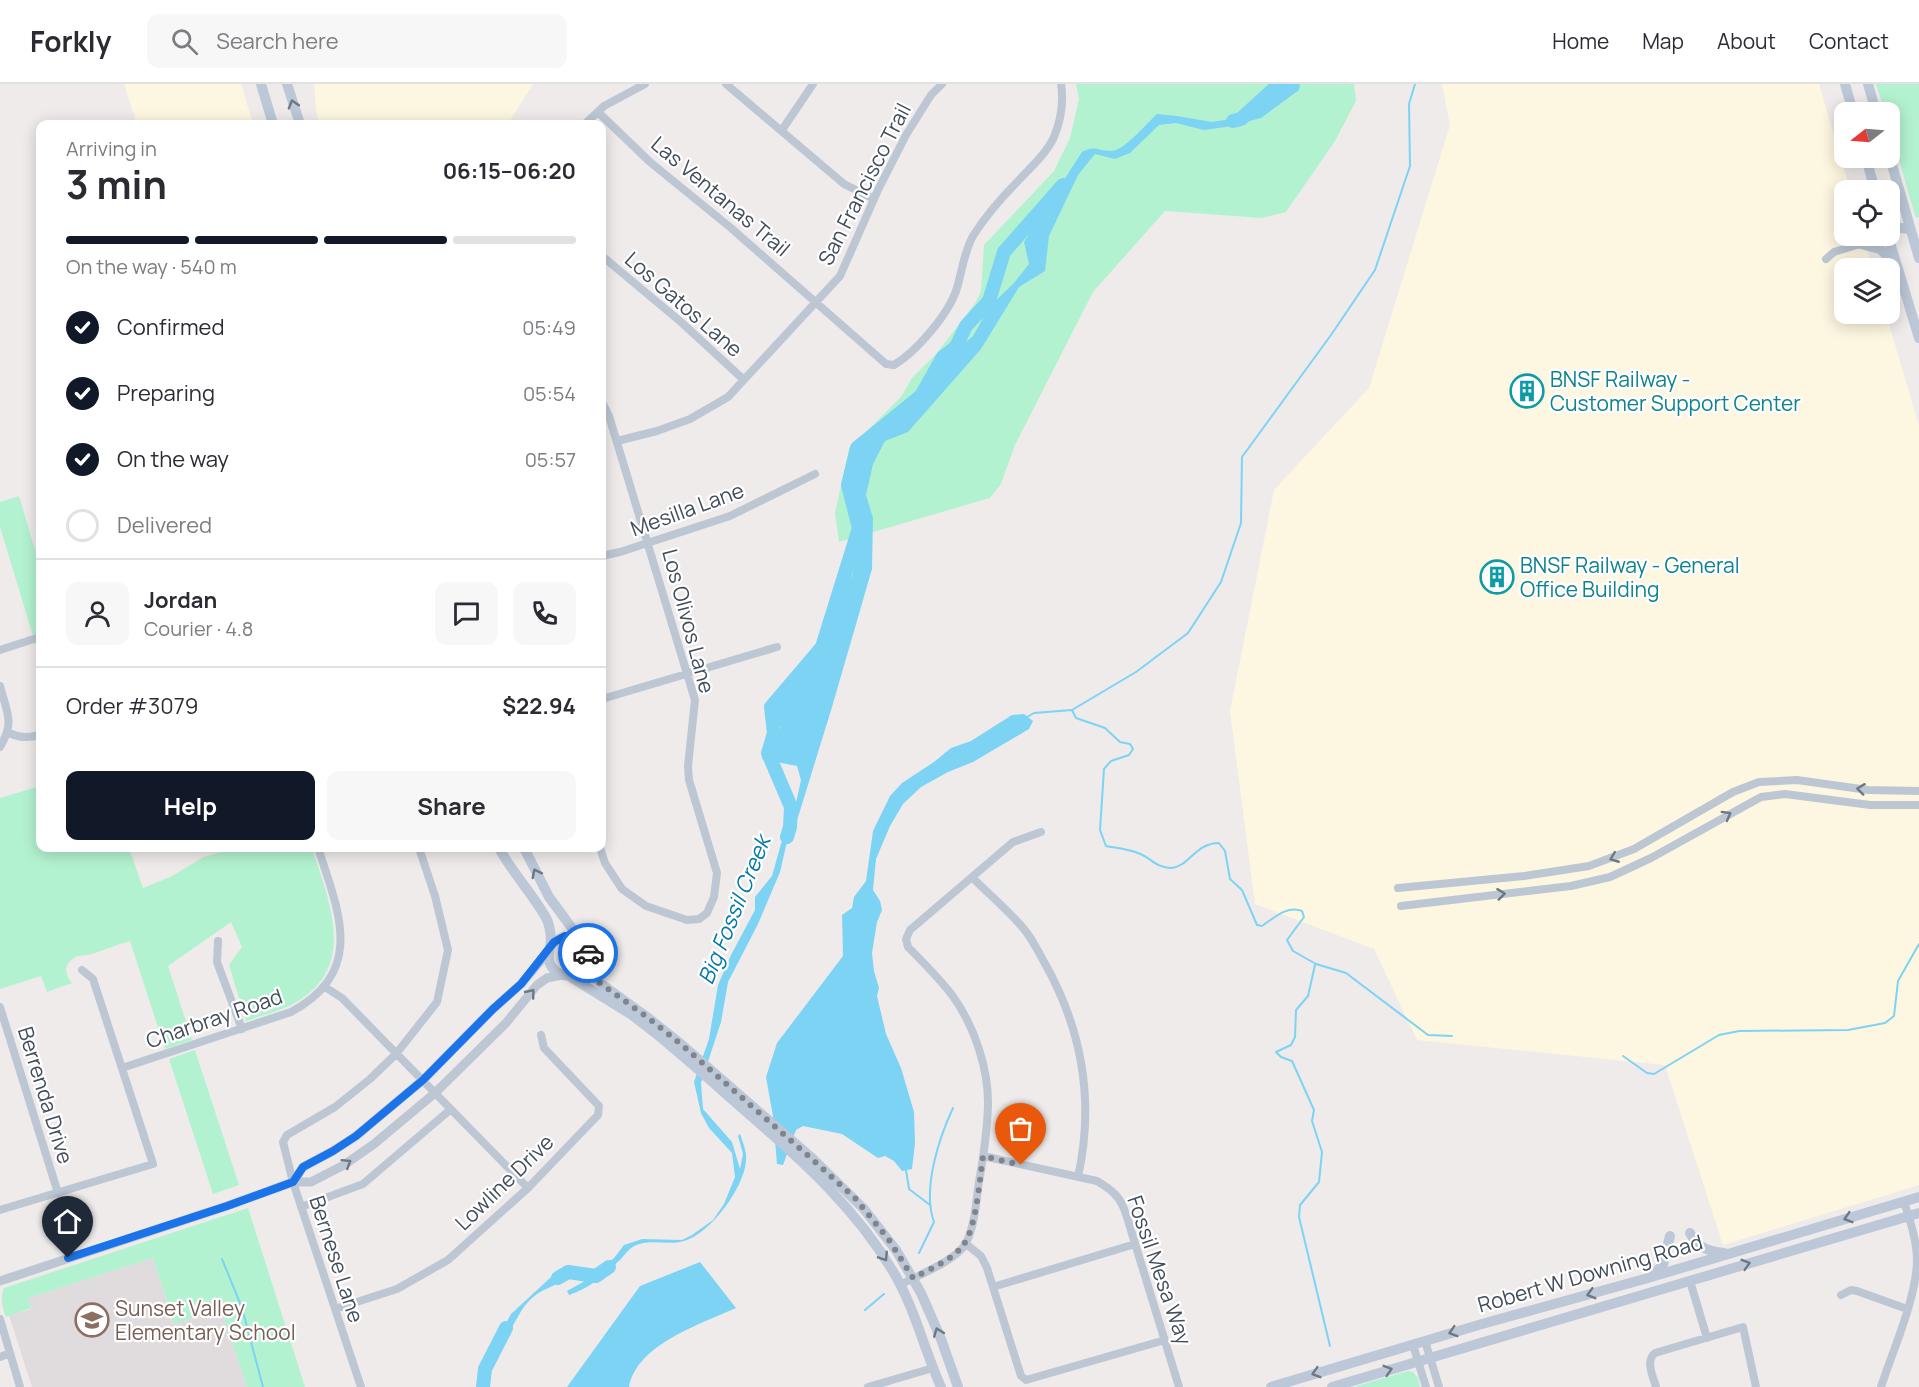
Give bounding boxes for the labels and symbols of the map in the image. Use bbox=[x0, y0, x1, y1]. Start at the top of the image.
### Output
street label: San Francisco Trail bbox=[811, 98, 917, 270]
one-way arrow bbox=[288, 99, 300, 110]
north arrow bbox=[1834, 102, 1900, 168]
street label: Las Ventanas Trail bbox=[646, 130, 796, 262]
street label: Los Gatos Lane bbox=[619, 245, 749, 363]
place label: BNSF Railway - Customer Support Center bbox=[1550, 365, 1801, 417]
building icon: BNSF Railway - Customer Support Center bbox=[1509, 373, 1545, 409]
street label: Mesilla Lane bbox=[626, 476, 748, 542]
street label: Los Olivos Lane bbox=[656, 546, 722, 696]
place label: BNSF Railway - General Office Building bbox=[1520, 551, 1740, 603]
building icon: BNSF Railway - General Office Building bbox=[1479, 559, 1515, 595]
one-way arrow bbox=[1856, 783, 1865, 795]
one-way arrow bbox=[1721, 810, 1731, 822]
water label: Big Fossil Creek bbox=[691, 828, 779, 989]
one-way arrow bbox=[1610, 851, 1621, 863]
one-way arrow bbox=[532, 868, 543, 879]
one-way arrow bbox=[1496, 888, 1505, 900]
courier bbox=[558, 923, 618, 983]
street label: Charbray Road bbox=[142, 982, 286, 1054]
one-way arrow bbox=[523, 989, 534, 1000]
street label: Berrenda Drive bbox=[12, 1023, 80, 1167]
pin bbox=[995, 1103, 1046, 1165]
street label: Lowline Drive bbox=[449, 1128, 559, 1236]
one-way arrow bbox=[340, 1160, 351, 1171]
street label: Bernese Lane bbox=[303, 1192, 371, 1326]
street label: Fossil Mesa Way bbox=[1121, 1192, 1199, 1348]
pin bbox=[42, 1196, 93, 1258]
one-way arrow bbox=[1843, 1211, 1854, 1223]
street label: Robert W Downing Road bbox=[1474, 1227, 1706, 1319]
one-way arrow bbox=[876, 1251, 888, 1261]
one-way arrow bbox=[1740, 1259, 1751, 1271]
one-way arrow bbox=[1587, 1287, 1597, 1299]
place label: Sunset Valley Elementary School bbox=[115, 1294, 296, 1346]
school or university icon: Sunset Valley Elementary School bbox=[74, 1302, 110, 1338]
one-way arrow bbox=[1448, 1325, 1459, 1337]
one-way arrow bbox=[933, 1327, 945, 1338]
one-way arrow bbox=[1382, 1365, 1393, 1377]
one-way arrow bbox=[1311, 1366, 1322, 1378]

